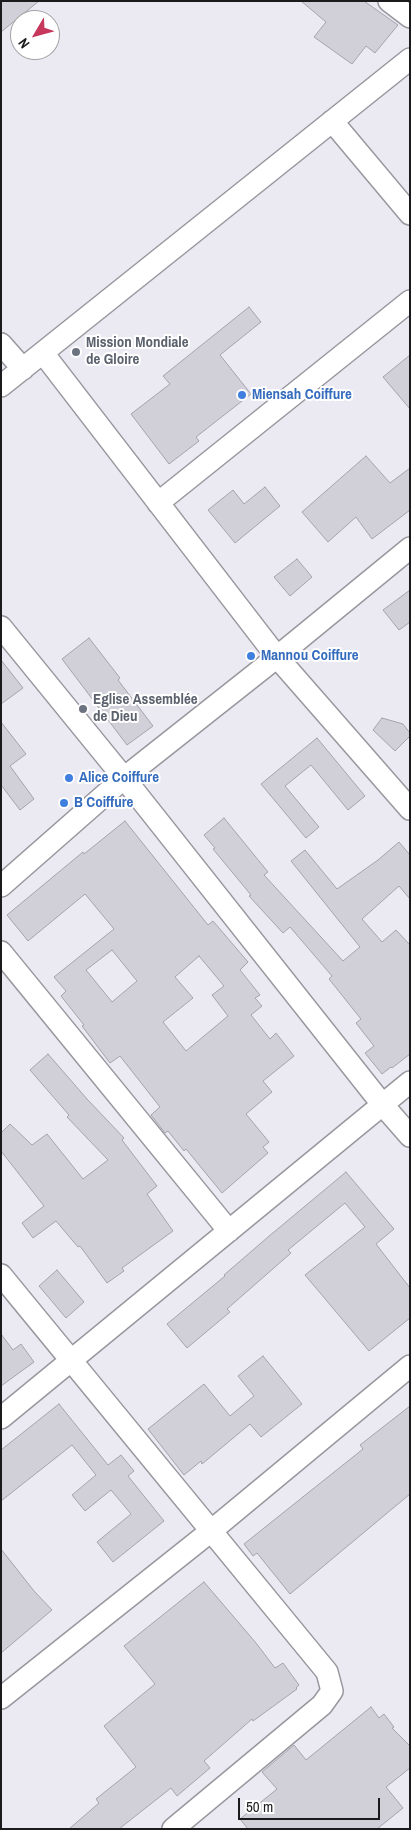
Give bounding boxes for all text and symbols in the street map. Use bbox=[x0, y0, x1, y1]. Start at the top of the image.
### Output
north arrow bbox=[10, 10, 60, 60]
text: N bbox=[14, 35, 34, 52]
place label: Mission Mondiale de Gloire bbox=[86, 334, 189, 369]
marker: Mission Mondiale de Gloire bbox=[70, 346, 82, 358]
place label: Miensah Coiffure bbox=[252, 386, 352, 404]
marker: Miensah Coiffure bbox=[236, 389, 248, 401]
place label: Mannou Coiffure bbox=[261, 647, 359, 665]
marker: Mannou Coiffure bbox=[245, 650, 257, 662]
place label: Eglise Assemblée de Dieu bbox=[93, 691, 198, 726]
marker: Eglise Assemblée de Dieu bbox=[77, 703, 89, 715]
place label: Alice Coiffure bbox=[79, 769, 159, 787]
marker: Alice Coiffure bbox=[63, 772, 75, 784]
place label: B Coiffure bbox=[74, 794, 133, 812]
marker: B Coiffure bbox=[58, 797, 70, 809]
scale bar bbox=[241, 1788, 384, 1820]
text: 50 m bbox=[246, 1796, 273, 1817]

